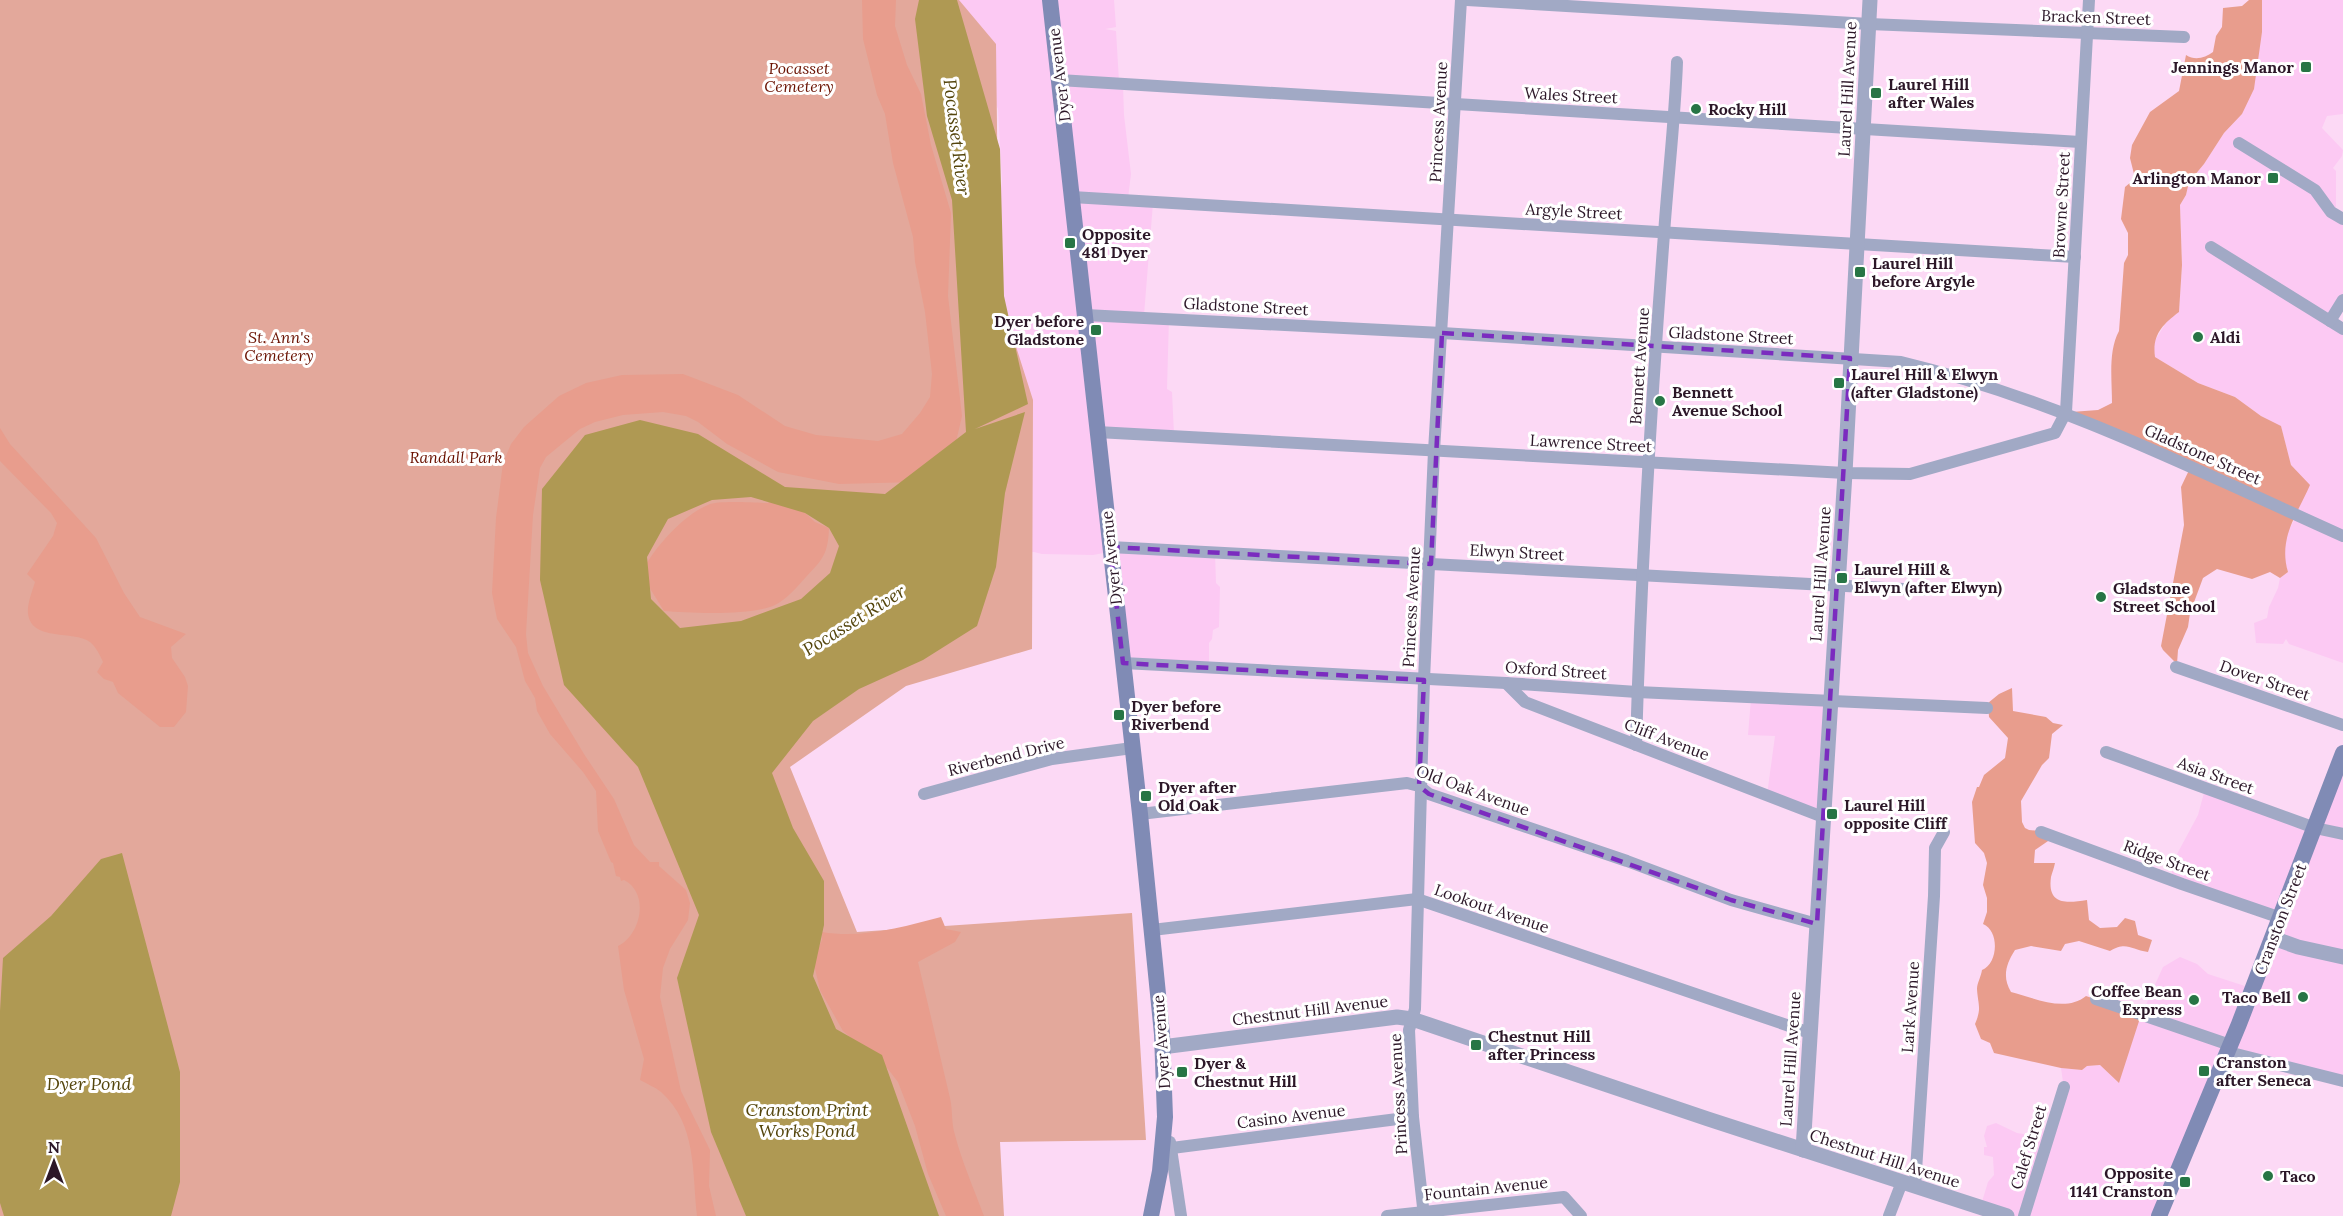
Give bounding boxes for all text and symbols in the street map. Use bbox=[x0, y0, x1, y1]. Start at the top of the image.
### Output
street label: Bracken Street bbox=[2041, 5, 2152, 29]
street label: Laurel Hill Avenue bbox=[1833, 21, 1861, 157]
street label: Dyer Avenue bbox=[1043, 27, 1075, 123]
place label: Jennings Manor bbox=[2171, 57, 2294, 77]
park label: Pocasset Cemetery bbox=[764, 58, 834, 96]
marker: Jennings Manor bbox=[2299, 60, 2313, 74]
street label: Princess Avenue bbox=[1425, 61, 1451, 183]
place label: Laurel Hill after Wales bbox=[1888, 74, 1975, 112]
water label: Pocasset River bbox=[938, 78, 976, 197]
street label: Wales Street bbox=[1524, 83, 1619, 107]
marker: Laurel Hill after Wales bbox=[1869, 86, 1883, 100]
place label: Rocky Hill bbox=[1708, 99, 1787, 119]
marker: Rocky Hill bbox=[1689, 102, 1703, 116]
street label: Browne Street bbox=[2048, 150, 2074, 259]
place label: Arlington Manor bbox=[2132, 168, 2261, 188]
marker: Arlington Manor bbox=[2266, 171, 2280, 185]
street label: Argyle Street bbox=[1524, 198, 1624, 224]
place label: Opposite 481 Dyer bbox=[1082, 224, 1151, 262]
marker: Opposite 481 Dyer bbox=[1063, 236, 1077, 250]
place label: Laurel Hill before Argyle bbox=[1871, 253, 1975, 291]
marker: Laurel Hill before Argyle bbox=[1853, 265, 1867, 279]
street label: Gladstone Street bbox=[1183, 293, 1310, 319]
street label: Bennett Avenue bbox=[1625, 306, 1653, 425]
place label: Dyer before Gladstone bbox=[994, 311, 1084, 349]
street label: Gladstone Street bbox=[1668, 322, 1795, 348]
marker: Dyer before Gladstone bbox=[1089, 323, 1103, 337]
park label: St. Ann's Cemetery bbox=[244, 327, 314, 365]
place label: Aldi bbox=[2210, 327, 2240, 347]
marker: Aldi bbox=[2191, 330, 2205, 344]
place label: Laurel Hill & Elwyn (after Gladstone) bbox=[1851, 364, 1998, 403]
marker: Laurel Hill & Elwyn (after Gladstone) bbox=[1832, 376, 1846, 390]
place label: Bennett Avenue School bbox=[1672, 382, 1783, 420]
marker: Bennett Avenue School bbox=[1653, 394, 1667, 408]
street label: Gladstone Street bbox=[2142, 419, 2265, 489]
street label: Lawrence Street bbox=[1529, 430, 1653, 456]
park label: Randall Park bbox=[409, 447, 503, 467]
street label: Laurel Hill Avenue bbox=[1805, 505, 1835, 642]
street label: Dyer Avenue bbox=[1096, 510, 1126, 606]
street label: Elwyn Street bbox=[1469, 540, 1566, 565]
street label: Princess Avenue bbox=[1398, 546, 1424, 668]
place label: Laurel Hill & Elwyn (after Elwyn) bbox=[1854, 559, 2002, 598]
marker: Laurel Hill & Elwyn (after Elwyn) bbox=[1835, 571, 1849, 585]
place label: Gladstone Street School bbox=[2113, 578, 2215, 616]
water label: Pocasset River bbox=[798, 579, 910, 661]
marker: Gladstone Street School bbox=[2094, 590, 2108, 604]
street label: Dover Street bbox=[2217, 655, 2314, 705]
street label: Oxford Street bbox=[1505, 656, 1608, 684]
place label: Dyer before Riverbend bbox=[1131, 696, 1222, 734]
marker: Dyer before Riverbend bbox=[1112, 708, 1126, 722]
street label: Cliff Avenue bbox=[1622, 714, 1713, 764]
street label: Riverbend Drive bbox=[946, 732, 1067, 780]
street label: Asia Street bbox=[2174, 752, 2258, 798]
street label: Old Oak Avenue bbox=[1414, 760, 1533, 820]
place label: Dyer after Old Oak bbox=[1158, 777, 1237, 815]
marker: Dyer after Old Oak bbox=[1139, 789, 1153, 803]
place label: Laurel Hill opposite Cliff bbox=[1844, 795, 1948, 833]
marker: Laurel Hill opposite Cliff bbox=[1825, 807, 1839, 821]
street label: Ridge Street bbox=[2121, 835, 2214, 885]
street label: Cranston Street bbox=[2249, 859, 2311, 978]
street label: Lookout Avenue bbox=[1432, 879, 1552, 937]
street label: Lark Avenue bbox=[1897, 960, 1923, 1053]
place label: Coffee Bean Express bbox=[2091, 981, 2182, 1019]
place label: Taco Bell bbox=[2222, 987, 2291, 1007]
street label: Chestnut Hill Avenue bbox=[1231, 990, 1389, 1029]
street label: Laurel Hill Avenue bbox=[1775, 990, 1805, 1127]
marker: Taco Bell bbox=[2296, 990, 2310, 1004]
marker: Coffee Bean Express bbox=[2187, 993, 2201, 1007]
street label: Dyer Avenue bbox=[1148, 994, 1174, 1090]
place label: Chestnut Hill after Princess bbox=[1488, 1026, 1595, 1064]
street label: Princess Avenue bbox=[1385, 1033, 1411, 1155]
marker: Chestnut Hill after Princess bbox=[1469, 1038, 1483, 1052]
place label: Cranston after Seneca bbox=[2216, 1052, 2312, 1090]
place label: Dyer & Chestnut Hill bbox=[1194, 1053, 1297, 1091]
marker: Cranston after Seneca bbox=[2197, 1064, 2211, 1078]
marker: Dyer & Chestnut Hill bbox=[1175, 1065, 1189, 1079]
water label: Dyer Pond bbox=[46, 1072, 132, 1095]
water label: Cranston Print Works Pond bbox=[745, 1098, 869, 1142]
street label: Casino Avenue bbox=[1236, 1099, 1347, 1133]
street label: Calef Street bbox=[2006, 1102, 2051, 1192]
street label: Chestnut Hill Avenue bbox=[1807, 1124, 1963, 1192]
north arrow bbox=[24, 1132, 84, 1192]
text: N bbox=[48, 1137, 60, 1157]
place label: Opposite 1141 Cranston bbox=[2070, 1163, 2173, 1201]
place label: Taco bbox=[2280, 1166, 2316, 1186]
marker: Taco bbox=[2261, 1169, 2275, 1183]
street label: Fountain Avenue bbox=[1423, 1172, 1549, 1204]
marker: Opposite 1141 Cranston bbox=[2178, 1175, 2192, 1189]

